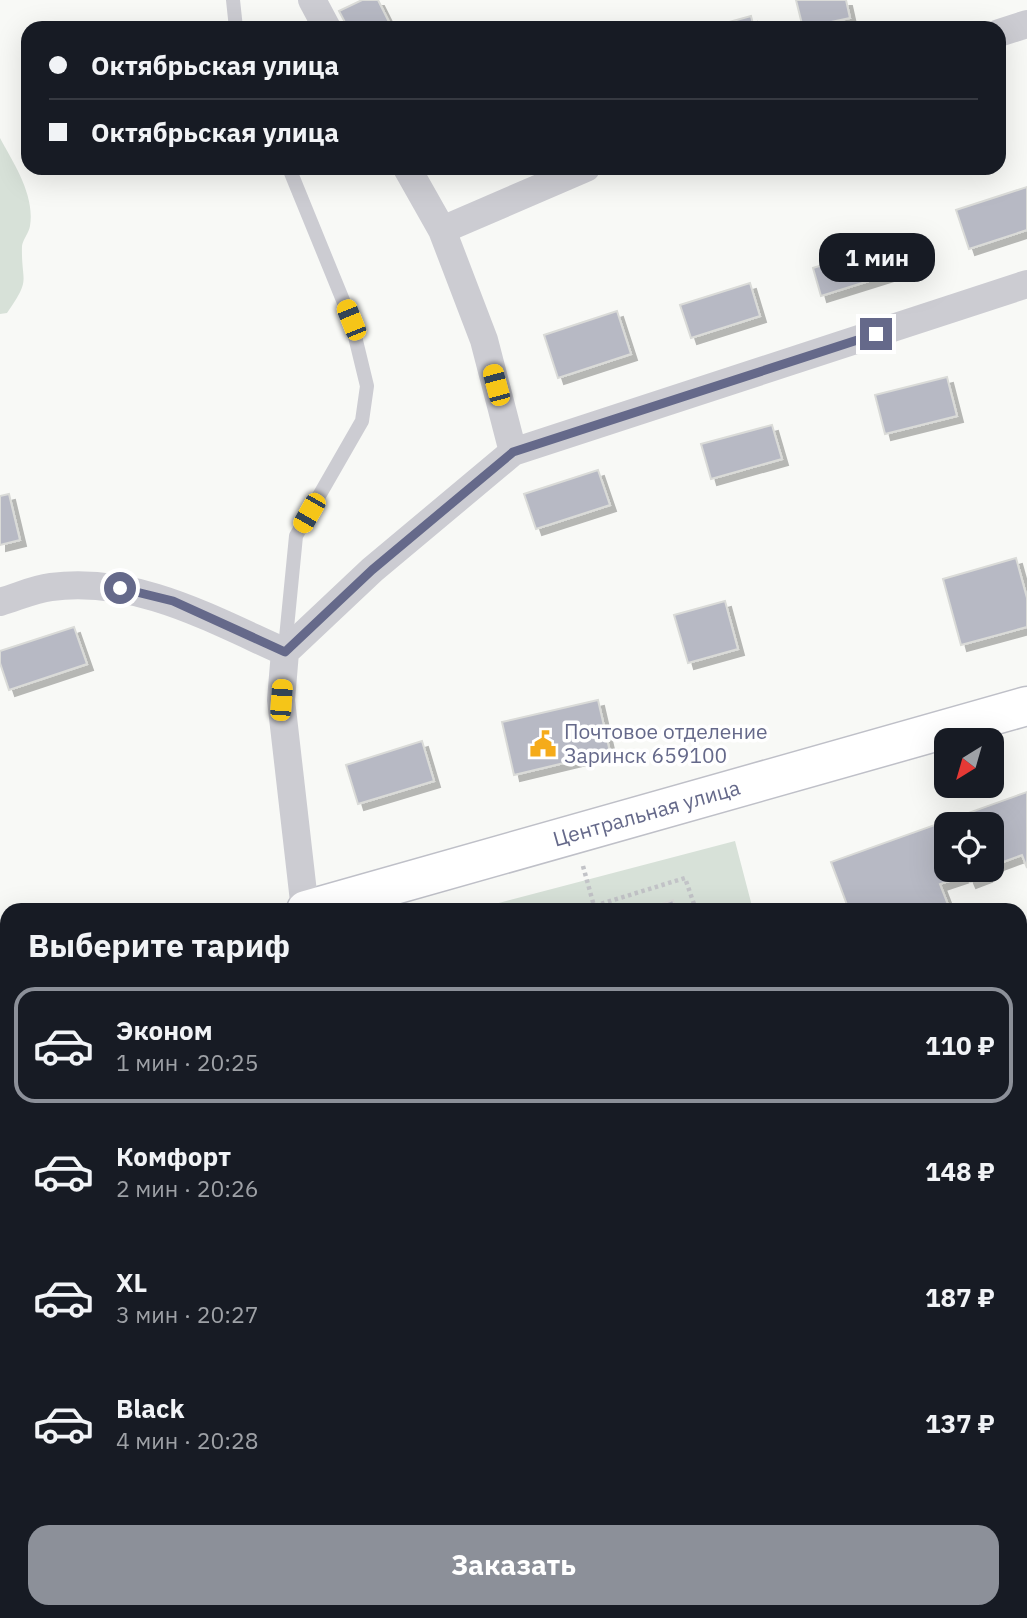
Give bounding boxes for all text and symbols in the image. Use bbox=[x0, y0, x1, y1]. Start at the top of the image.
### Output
text: Октябрьская улица bbox=[91, 48, 339, 82]
text: Октябрьская улица bbox=[91, 115, 339, 149]
callout: 1 мин bbox=[818, 232, 934, 282]
text: 1 мин bbox=[845, 242, 909, 272]
car bbox=[334, 297, 369, 343]
route end bbox=[860, 318, 892, 350]
car bbox=[481, 362, 512, 408]
car bbox=[290, 490, 329, 536]
route start bbox=[104, 572, 136, 604]
car bbox=[270, 678, 293, 722]
place label: Почтовое отделение Заринск 659100 bbox=[564, 717, 768, 769]
north arrow bbox=[934, 728, 1004, 798]
map controls bbox=[934, 728, 1004, 882]
public building icon: Почтовое отделение Заринск 659100 bbox=[528, 729, 558, 759]
street label: Центральная улица bbox=[549, 773, 743, 852]
button: locate bbox=[934, 812, 1004, 882]
text: Выберите тариф bbox=[28, 924, 290, 966]
text: Эконом bbox=[116, 1013, 213, 1047]
icon: car bbox=[32, 1014, 95, 1077]
text: 110 ₽ bbox=[925, 1028, 995, 1062]
text: 1 мин · 20:25 bbox=[116, 1047, 259, 1077]
text: Комфорт bbox=[116, 1139, 231, 1173]
icon: car bbox=[32, 1140, 95, 1203]
text: 148 ₽ bbox=[925, 1154, 995, 1188]
text: 2 мин · 20:26 bbox=[116, 1173, 259, 1203]
text: XL bbox=[116, 1265, 147, 1299]
icon: car bbox=[32, 1266, 95, 1329]
text: 187 ₽ bbox=[925, 1280, 995, 1314]
text: 3 мин · 20:27 bbox=[116, 1299, 259, 1329]
text: Black bbox=[116, 1391, 184, 1425]
icon: car bbox=[32, 1392, 95, 1455]
text: 137 ₽ bbox=[925, 1406, 995, 1440]
text: 4 мин · 20:28 bbox=[116, 1425, 259, 1455]
button: Заказать bbox=[28, 1525, 999, 1605]

